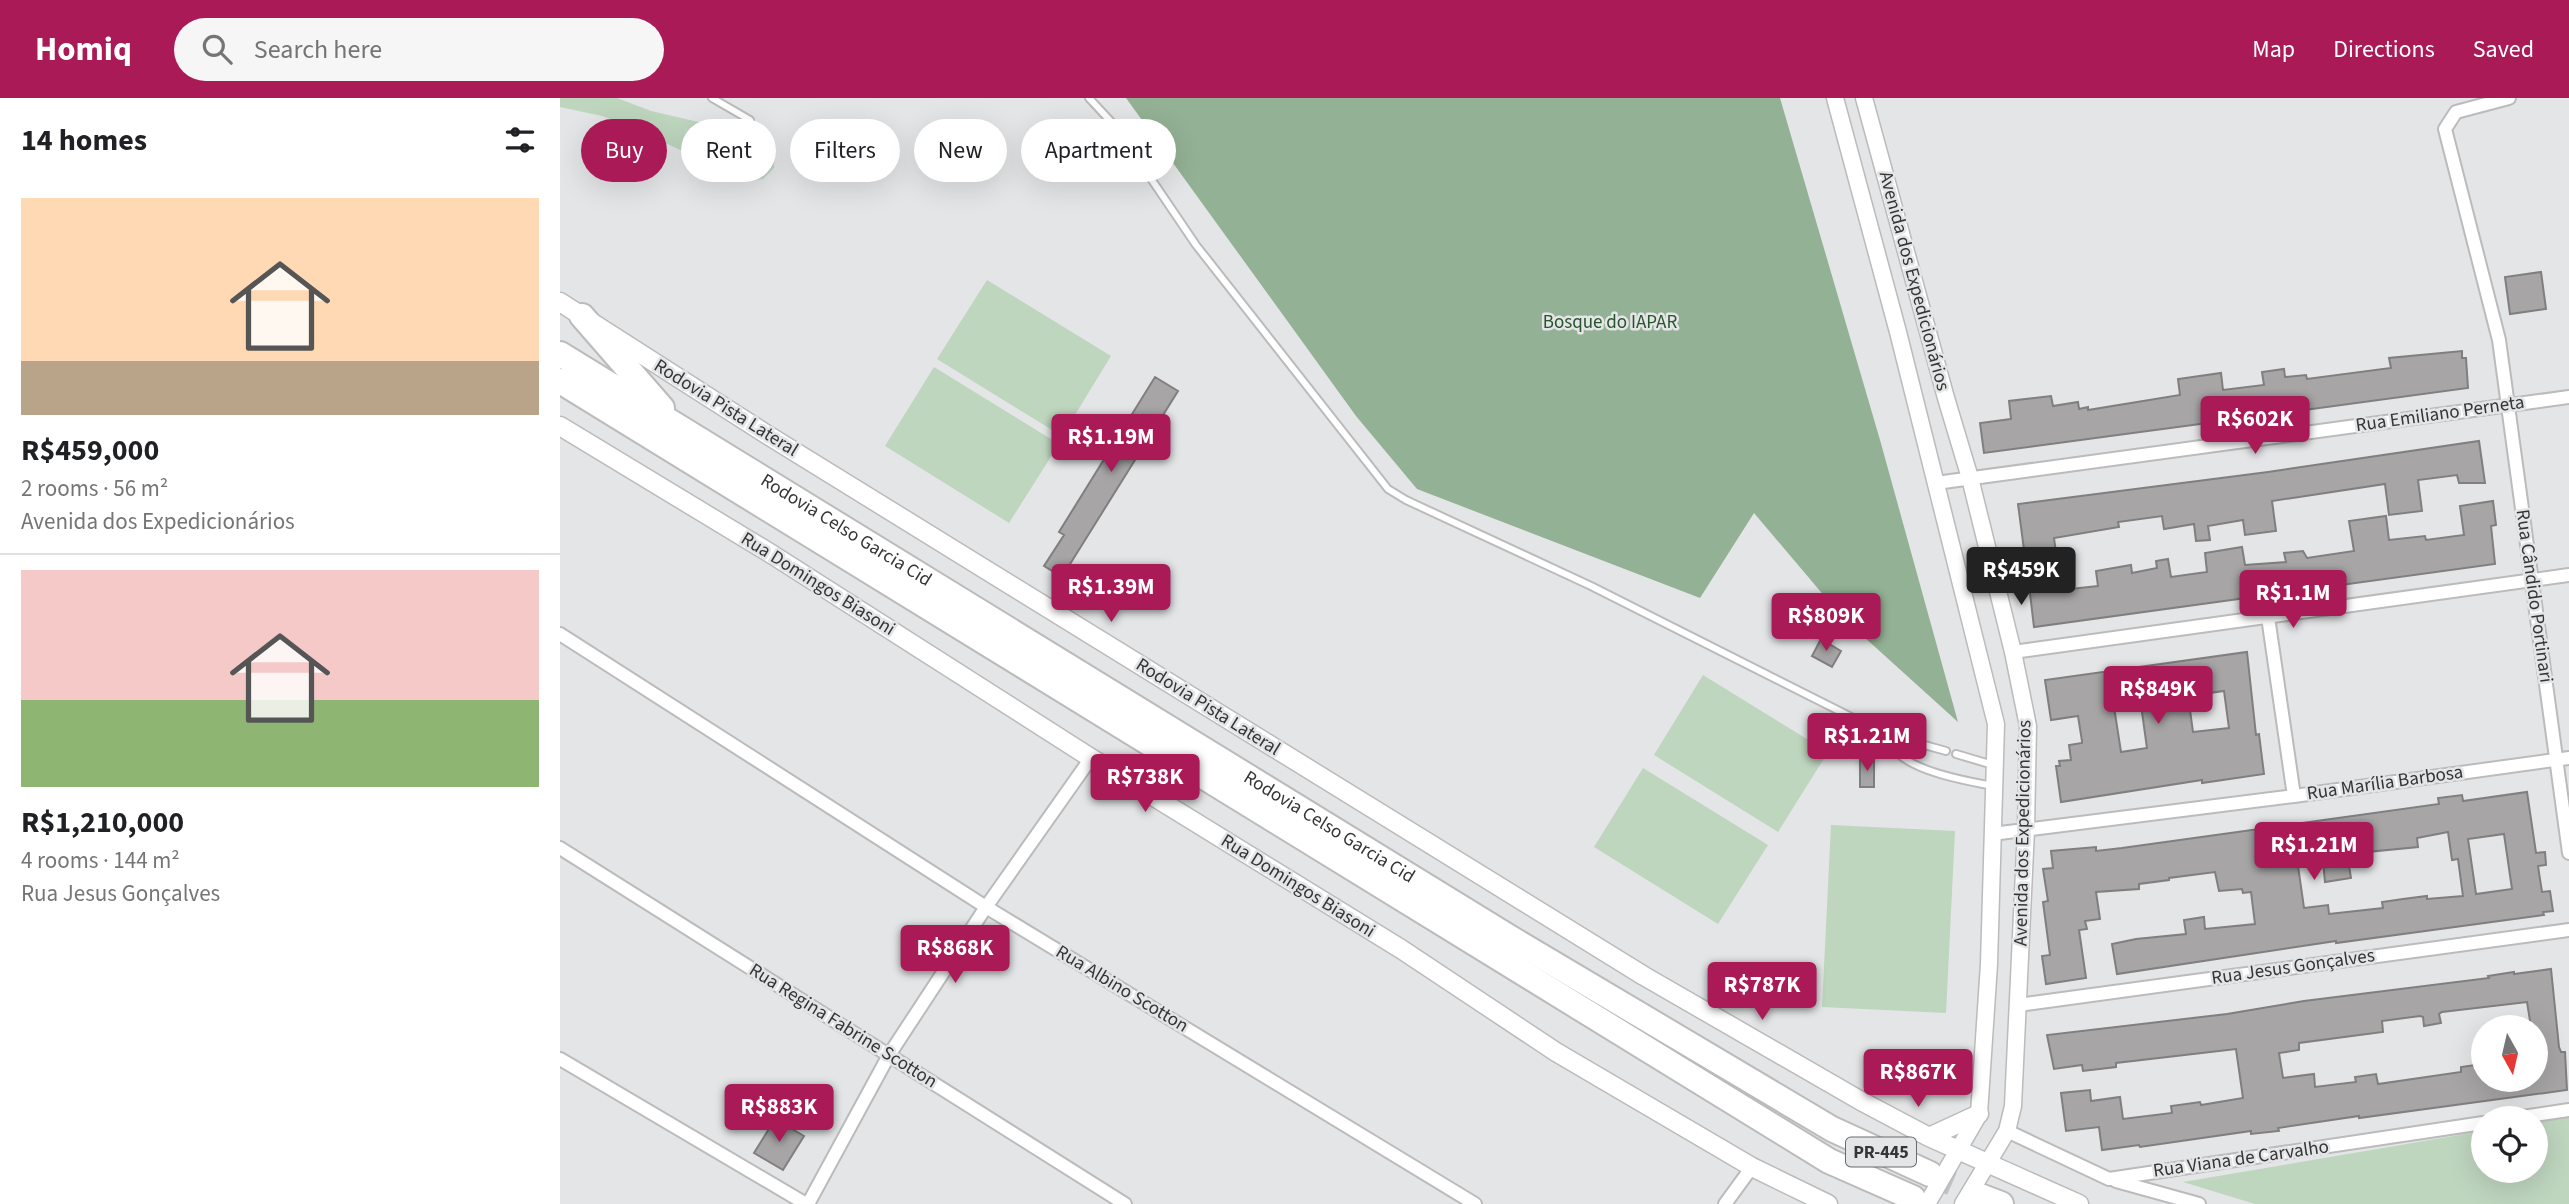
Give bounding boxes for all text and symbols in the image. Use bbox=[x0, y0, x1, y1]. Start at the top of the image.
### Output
search box bbox=[174, 18, 664, 81]
text: Homiq bbox=[35, 26, 132, 73]
icon: search bbox=[198, 30, 236, 68]
text: Search here bbox=[254, 31, 382, 68]
text: Map bbox=[2252, 32, 2295, 67]
text: Directions bbox=[2333, 32, 2435, 67]
text: Saved bbox=[2473, 32, 2534, 67]
text: 14 homes bbox=[21, 119, 147, 162]
chip: Buy bbox=[581, 119, 667, 182]
chip: Rent bbox=[681, 119, 776, 182]
chip: Filters bbox=[790, 119, 900, 182]
chip: New bbox=[914, 119, 1007, 182]
chip: Apartment bbox=[1021, 119, 1176, 182]
icon: filters bbox=[501, 121, 539, 159]
street label: Avenida dos Expedicionários bbox=[1872, 168, 1956, 394]
icon: home bbox=[217, 243, 343, 369]
park label: Bosque do IAPAR bbox=[1543, 309, 1677, 336]
street label: Rodovia Pista Lateral bbox=[649, 353, 804, 463]
street label: Rua Emiliano Perneta bbox=[2354, 389, 2526, 439]
pin: R$602K bbox=[2198, 396, 2312, 456]
text: R$602K bbox=[2217, 402, 2293, 435]
pin: R$1.19M bbox=[1046, 414, 1176, 474]
text: R$1.19M bbox=[1067, 420, 1155, 453]
text: R$459,000 bbox=[21, 429, 159, 472]
street label: Rodovia Celso Garcia Cid bbox=[756, 467, 937, 593]
text: 2 rooms · 56 m² bbox=[21, 472, 168, 505]
text: Avenida dos Expedicionários bbox=[21, 505, 295, 538]
street label: Rua Cândido Portinari bbox=[2508, 508, 2560, 684]
street label: Rua Domingos Biasoni bbox=[736, 526, 900, 642]
pin: R$459K bbox=[1964, 547, 2078, 607]
text: R$459K bbox=[1983, 553, 2059, 586]
pin: R$1.39M bbox=[1046, 564, 1176, 624]
text: R$1.39M bbox=[1067, 570, 1155, 603]
pin: R$1.1M bbox=[2236, 570, 2350, 630]
text: R$1.1M bbox=[2256, 576, 2330, 609]
pin: R$809K bbox=[1769, 594, 1883, 653]
text: R$809K bbox=[1788, 599, 1864, 632]
icon: home bbox=[217, 615, 343, 741]
street label: Rodovia Pista Lateral bbox=[1131, 652, 1286, 762]
pin: R$849K bbox=[2101, 666, 2215, 726]
text: R$849K bbox=[2120, 672, 2196, 705]
pin: R$1.21M bbox=[1802, 714, 1932, 773]
text: R$1.21M bbox=[1823, 719, 1911, 752]
street label: Avenida dos Expedicionários bbox=[2008, 720, 2038, 946]
pin: R$738K bbox=[1088, 754, 1202, 814]
street label: Rua Marília Barbosa bbox=[2305, 759, 2465, 807]
text: R$738K bbox=[1107, 760, 1183, 793]
street label: Rodovia Celso Garcia Cid bbox=[1239, 764, 1420, 890]
text: R$1,210,000 bbox=[21, 801, 184, 844]
pin: R$1.21M bbox=[2249, 822, 2379, 882]
street label: Rua Domingos Biasoni bbox=[1216, 828, 1380, 944]
text: R$1.21M bbox=[2270, 828, 2358, 861]
text: 4 rooms · 144 m² bbox=[21, 844, 180, 877]
text: Rua Jesus Gonçalves bbox=[21, 877, 220, 910]
pin: R$868K bbox=[898, 926, 1012, 985]
text: R$868K bbox=[917, 931, 993, 964]
street label: Rua Albino Scotton bbox=[1050, 939, 1194, 1039]
street label: Rua Jesus Gonçalves bbox=[2210, 942, 2376, 992]
street label: Rua Regina Fabrine Scotton bbox=[744, 957, 942, 1095]
pin: R$787K bbox=[1705, 962, 1819, 1022]
text: R$787K bbox=[1724, 968, 1800, 1001]
north arrow bbox=[2471, 1015, 2548, 1092]
map controls bbox=[2471, 1015, 2548, 1183]
pin: R$867K bbox=[1861, 1049, 1975, 1109]
text: R$867K bbox=[1880, 1055, 1956, 1088]
pin: R$883K bbox=[722, 1084, 836, 1144]
text: R$883K bbox=[741, 1090, 817, 1123]
button: locate bbox=[2471, 1106, 2548, 1183]
street label: Rua Viana de Carvalho bbox=[2151, 1133, 2331, 1185]
road number: PR-445 bbox=[1846, 1138, 1916, 1167]

